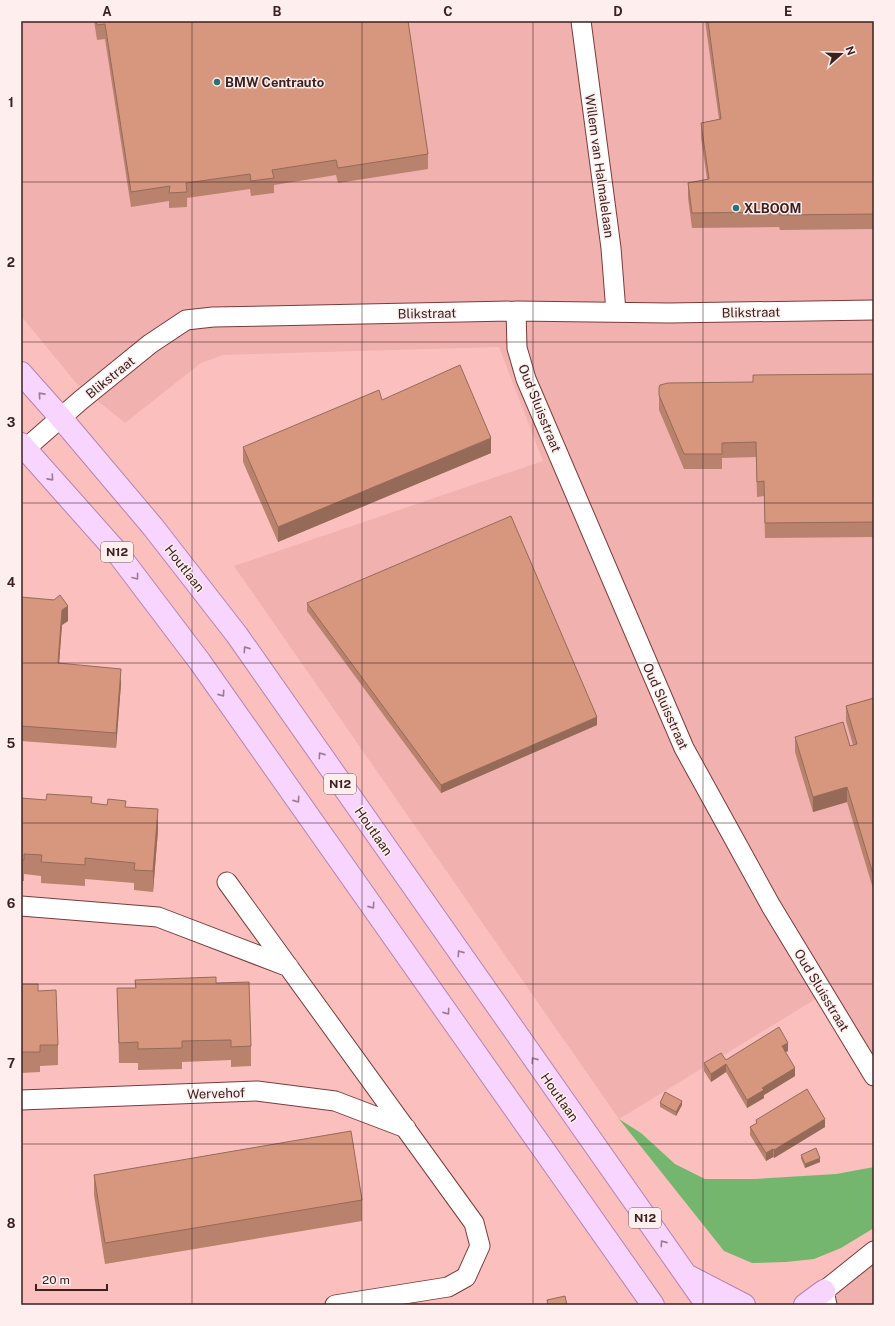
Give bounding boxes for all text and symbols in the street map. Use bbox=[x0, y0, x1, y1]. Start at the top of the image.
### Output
text: A bbox=[102, 4, 112, 19]
text: B bbox=[273, 4, 282, 19]
text: C bbox=[443, 4, 453, 19]
text: D bbox=[613, 4, 623, 19]
text: E bbox=[784, 4, 792, 19]
north arrow bbox=[821, 34, 861, 74]
text: N bbox=[843, 44, 858, 57]
place label: BMW Centrauto bbox=[225, 75, 324, 90]
marker: BMW Centrauto bbox=[212, 77, 222, 87]
street label: Willem van Halmalelaan bbox=[582, 93, 617, 239]
text: 1 bbox=[8, 95, 14, 110]
place label: XLBOOM bbox=[744, 201, 801, 216]
marker: XLBOOM bbox=[731, 203, 741, 213]
text: 2 bbox=[7, 255, 15, 270]
street label: Blikstraat bbox=[722, 304, 780, 321]
street label: Blikstraat bbox=[398, 305, 456, 322]
street label: Blikstraat bbox=[83, 353, 138, 402]
street label: Oud Sluisstraat bbox=[515, 362, 564, 454]
one-way arrow bbox=[39, 393, 46, 400]
text: 3 bbox=[7, 415, 16, 430]
one-way arrow bbox=[47, 473, 54, 481]
road number: N12 bbox=[101, 542, 133, 562]
street label: Houtlaan bbox=[162, 542, 208, 595]
one-way arrow bbox=[131, 572, 138, 579]
text: 4 bbox=[7, 575, 16, 590]
one-way arrow bbox=[243, 646, 251, 653]
street label: Oud Sluisstraat bbox=[640, 661, 691, 752]
one-way arrow bbox=[217, 689, 224, 696]
text: 5 bbox=[7, 736, 16, 751]
one-way arrow bbox=[319, 753, 326, 760]
road number: N12 bbox=[324, 774, 356, 794]
one-way arrow bbox=[292, 796, 300, 803]
street label: Houtlaan bbox=[352, 804, 396, 858]
text: 6 bbox=[7, 896, 16, 911]
one-way arrow bbox=[367, 902, 374, 909]
street label: Oud Sluisstraat bbox=[791, 946, 852, 1034]
one-way arrow bbox=[458, 951, 465, 958]
one-way arrow bbox=[442, 1008, 449, 1015]
text: 7 bbox=[7, 1056, 15, 1071]
one-way arrow bbox=[531, 1057, 539, 1064]
street label: Houtlaan bbox=[538, 1070, 582, 1124]
street label: Wervehof bbox=[187, 1085, 245, 1102]
road number: N12 bbox=[629, 1208, 661, 1228]
text: 8 bbox=[7, 1216, 16, 1231]
one-way arrow bbox=[660, 1240, 668, 1247]
scale bar bbox=[36, 1266, 107, 1292]
text: 20 m bbox=[42, 1273, 70, 1287]

